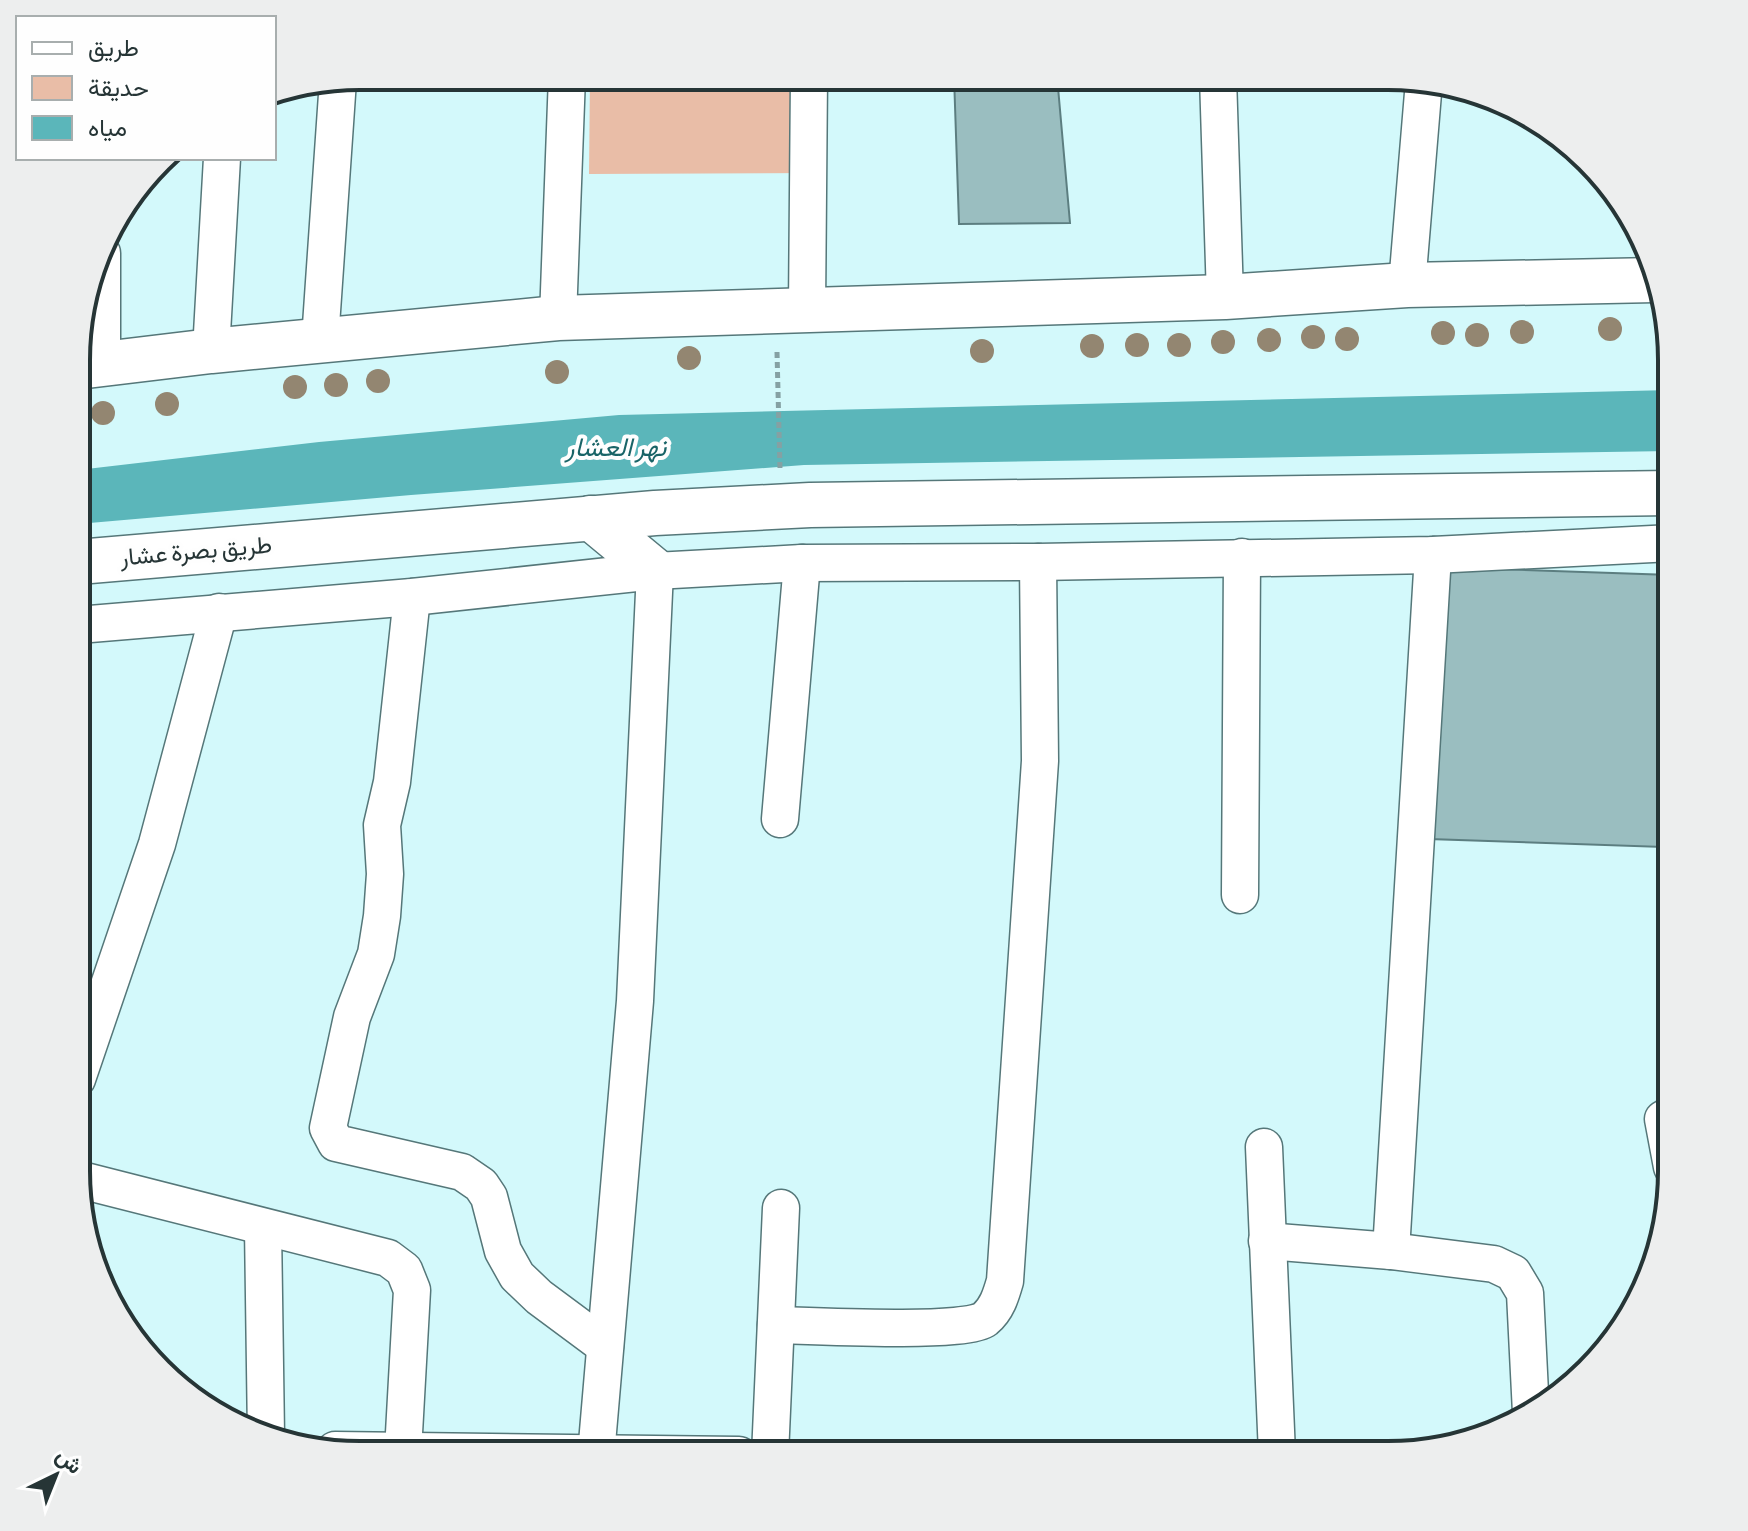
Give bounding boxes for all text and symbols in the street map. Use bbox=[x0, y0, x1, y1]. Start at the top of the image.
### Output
legend bbox=[16, 16, 276, 160]
text: طريق bbox=[88, 37, 139, 63]
text: حديقة bbox=[88, 77, 149, 102]
text: مياه bbox=[88, 117, 127, 142]
water label: نهر العشار bbox=[564, 435, 668, 463]
street label: طريق بصرة عشار bbox=[118, 533, 273, 573]
north arrow bbox=[16, 1435, 96, 1515]
text: ش bbox=[50, 1444, 86, 1480]

